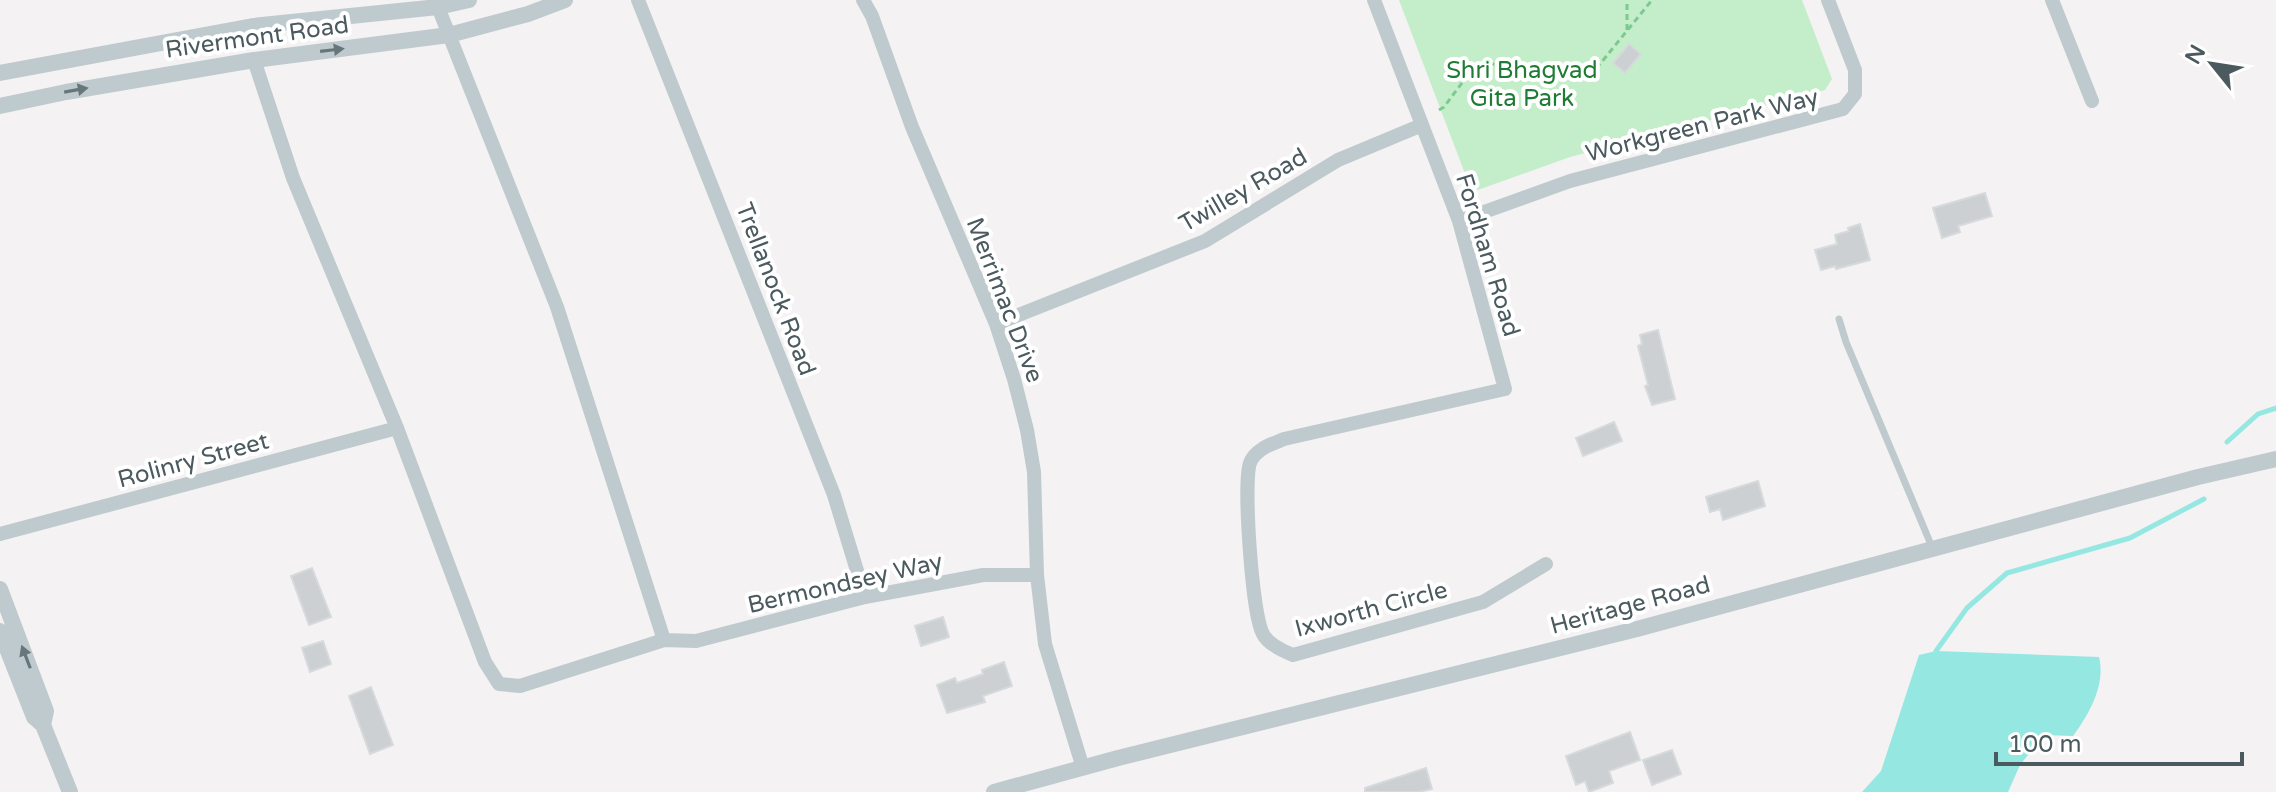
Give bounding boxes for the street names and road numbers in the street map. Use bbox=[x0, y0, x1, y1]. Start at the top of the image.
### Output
street label: Rivermont Road bbox=[163, 10, 351, 65]
street label: Workgreen Park Way bbox=[1583, 83, 1822, 168]
street label: Twilley Road bbox=[1174, 142, 1312, 239]
street label: Fordham Road bbox=[1449, 170, 1526, 340]
street label: Trellanock Road bbox=[729, 199, 822, 380]
street label: Merrimac Drive bbox=[960, 214, 1049, 387]
street label: Rolinry Street bbox=[114, 426, 272, 495]
street label: Bermondsey Way bbox=[745, 547, 946, 620]
street label: Heritage Road bbox=[1547, 570, 1713, 641]
street label: Ixworth Circle bbox=[1292, 575, 1451, 644]

